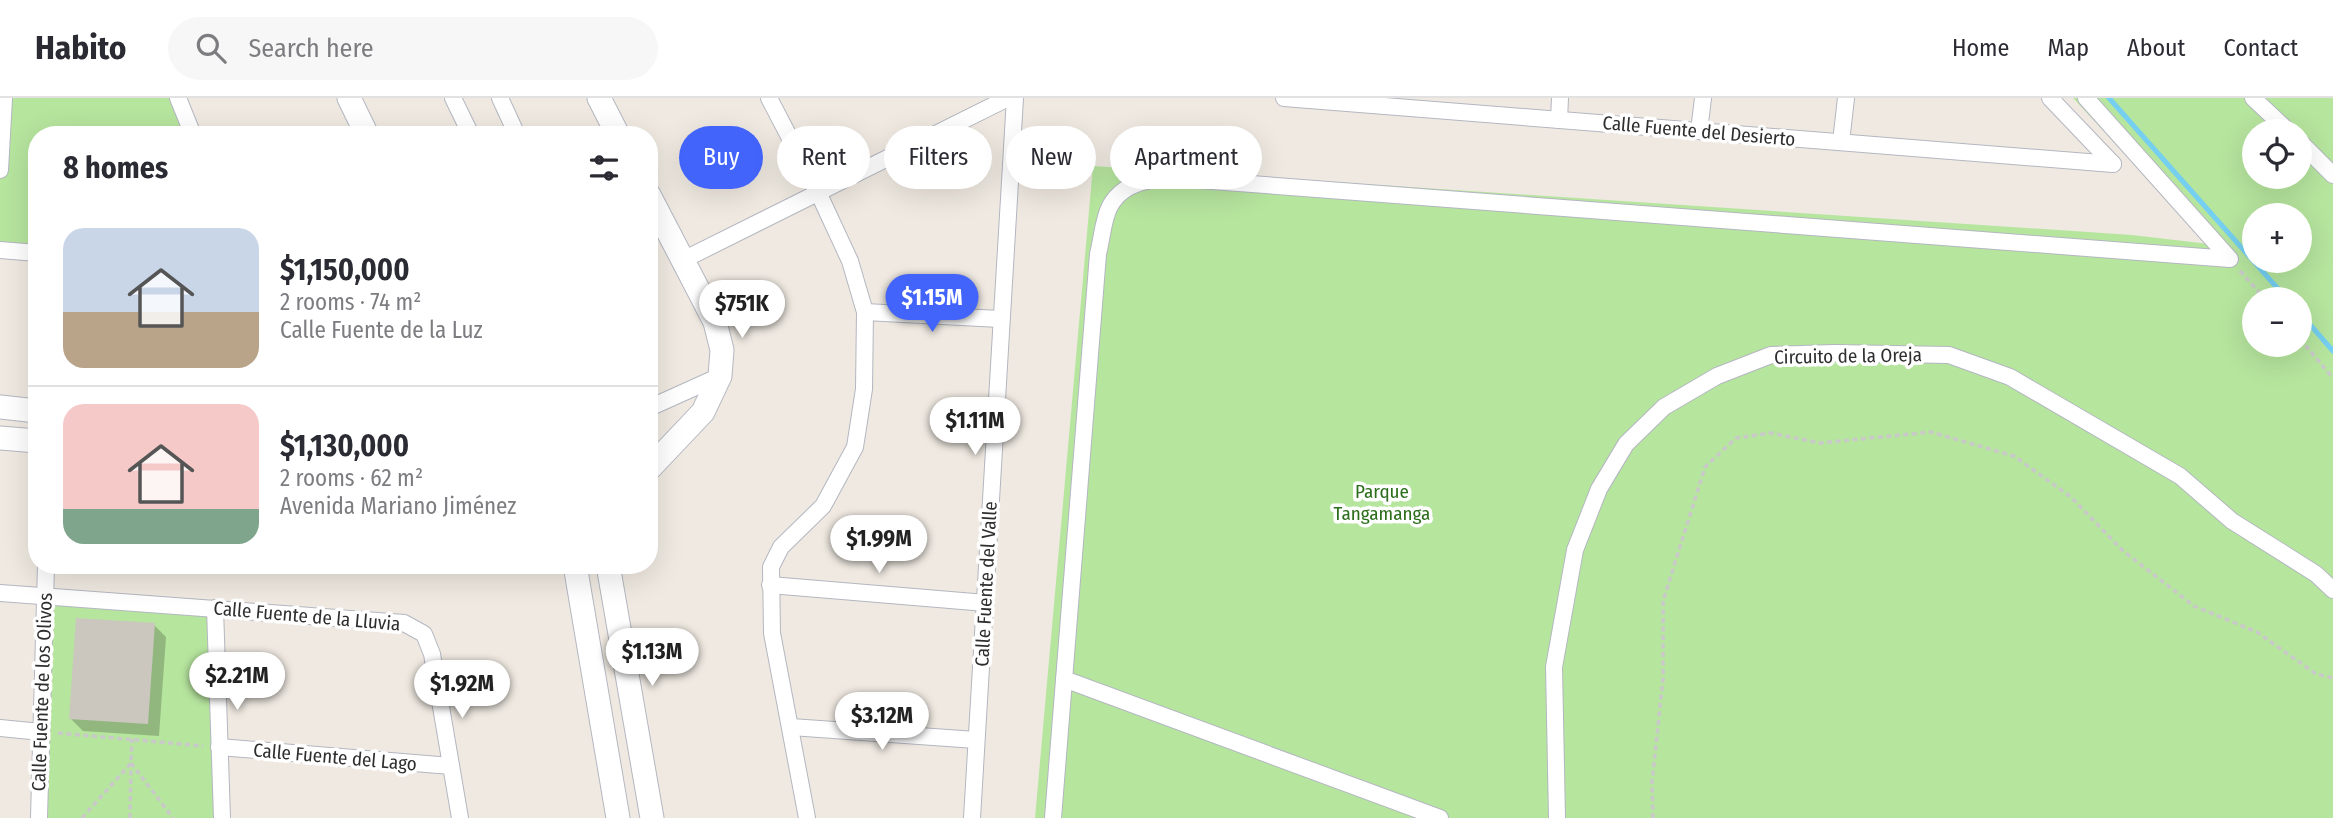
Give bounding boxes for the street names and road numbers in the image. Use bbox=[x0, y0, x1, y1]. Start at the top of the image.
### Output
street label: Calle Fuente del Desierto bbox=[1602, 111, 1796, 151]
street label: Circuito de la Oreja bbox=[1774, 343, 1922, 369]
street label: Calle Fuente del Valle bbox=[970, 501, 1002, 667]
street label: Calle Fuente de los Olivos bbox=[27, 592, 57, 792]
street label: Calle Fuente de la Lluvia bbox=[213, 596, 401, 636]
street label: Calle Fuente del Lago bbox=[252, 738, 418, 776]

